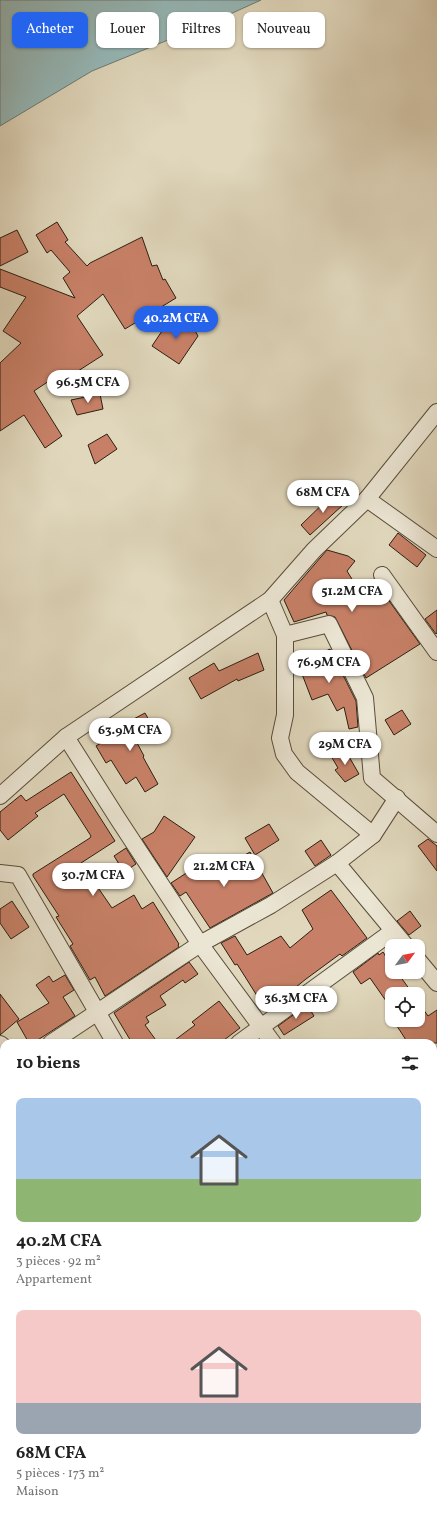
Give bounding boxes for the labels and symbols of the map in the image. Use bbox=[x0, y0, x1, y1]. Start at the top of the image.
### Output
pin: 40.2M CFA bbox=[130, 306, 222, 340]
pin: 96.5M CFA bbox=[42, 370, 134, 404]
pin: 68M CFA bbox=[286, 480, 360, 514]
pin: 51.2M CFA bbox=[306, 579, 398, 613]
pin: 76.9M CFA bbox=[283, 650, 375, 684]
pin: 63.9M CFA bbox=[84, 718, 176, 752]
pin: 29M CFA bbox=[308, 732, 382, 766]
pin: 21.2M CFA bbox=[178, 854, 270, 888]
pin: 30.7M CFA bbox=[47, 863, 139, 897]
north arrow bbox=[385, 939, 425, 979]
pin: 36.3M CFA bbox=[250, 986, 342, 1020]

